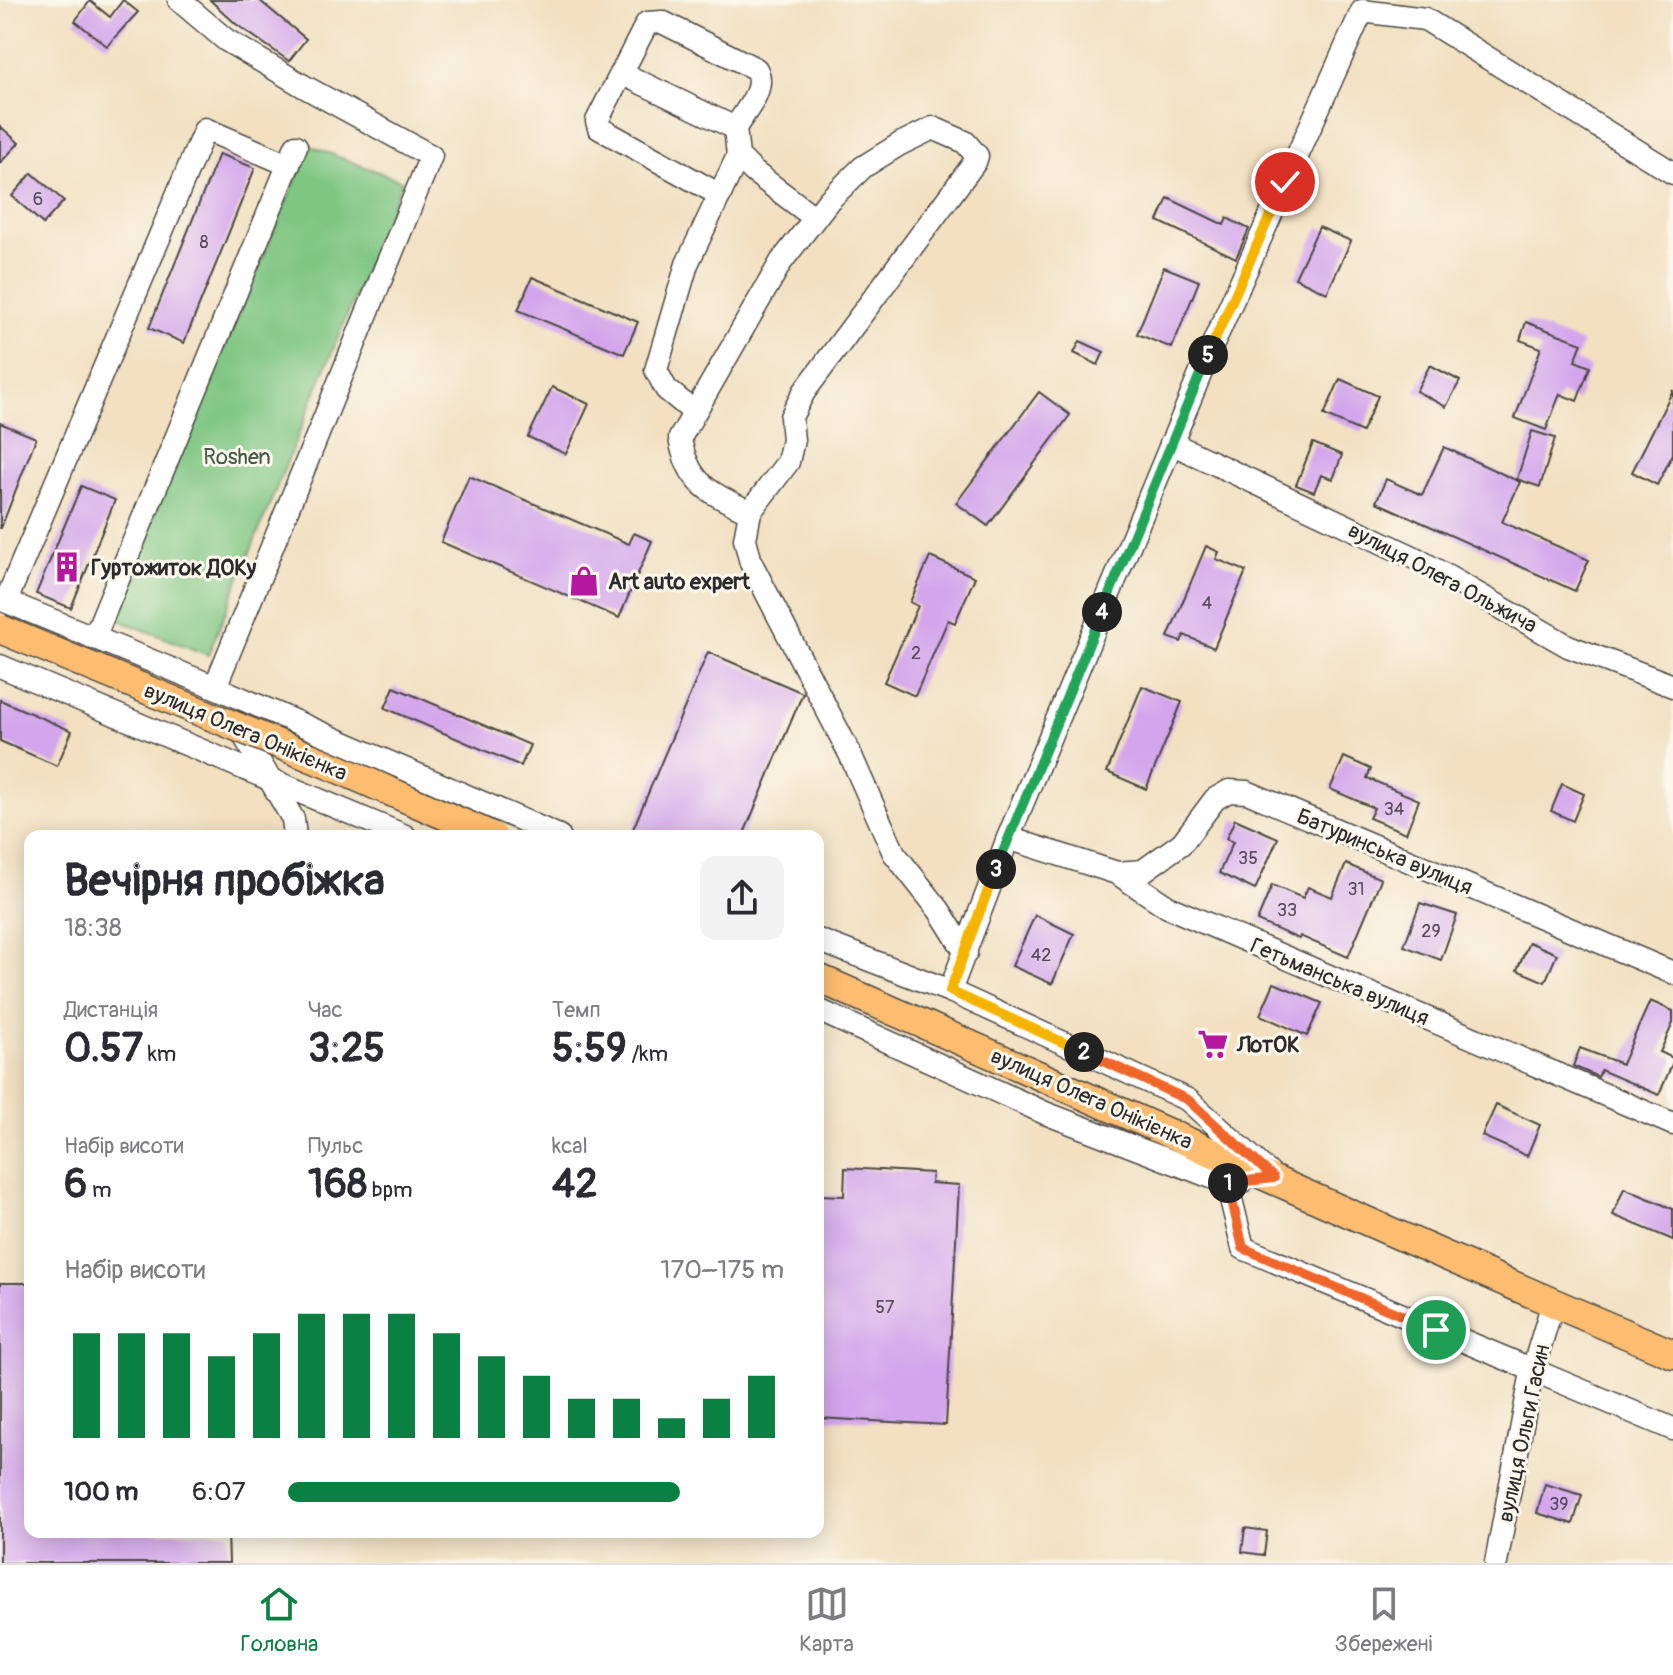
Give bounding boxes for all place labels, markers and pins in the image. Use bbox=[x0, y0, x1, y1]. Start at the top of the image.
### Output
pin bbox=[1251, 148, 1319, 216]
pin: 5 bbox=[1188, 335, 1228, 375]
building icon: Гуртожиток ДОКу bbox=[50, 550, 84, 584]
place label: Гуртожиток ДОКу bbox=[91, 554, 257, 582]
shop icon: Art auto expert bbox=[567, 564, 601, 598]
place label: Art auto expert bbox=[608, 568, 751, 596]
pin: 4 bbox=[1082, 592, 1122, 632]
pin: 3 bbox=[976, 849, 1016, 889]
supermarket icon: ЛотОК bbox=[1196, 1027, 1230, 1061]
place label: ЛотОК bbox=[1236, 1031, 1300, 1059]
pin: 2 bbox=[1064, 1032, 1104, 1072]
pin: 1 bbox=[1208, 1163, 1248, 1203]
pin bbox=[1402, 1296, 1470, 1364]

